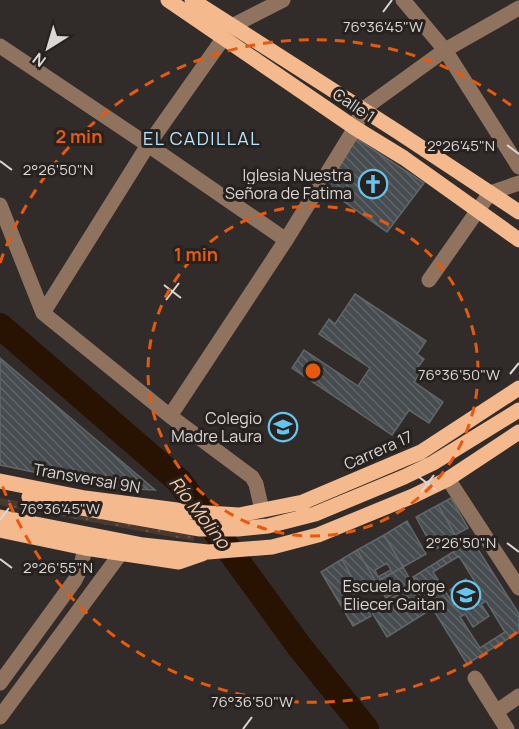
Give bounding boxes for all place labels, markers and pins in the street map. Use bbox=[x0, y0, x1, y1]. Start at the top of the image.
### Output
place label: Iglesia Nuestra Señora de Fatima bbox=[225, 164, 352, 204]
church icon: Iglesia Nuestra Señora de Fatima bbox=[357, 168, 389, 200]
centre of rings bbox=[303, 361, 323, 381]
place label: Colegio Madre Laura bbox=[171, 407, 262, 447]
school or university icon: Colegio Madre Laura bbox=[267, 411, 299, 443]
place label: Escuela Jorge Eliecer Gaitan bbox=[343, 575, 445, 615]
school or university icon: Escuela Jorge Eliecer Gaitan bbox=[450, 579, 482, 611]

